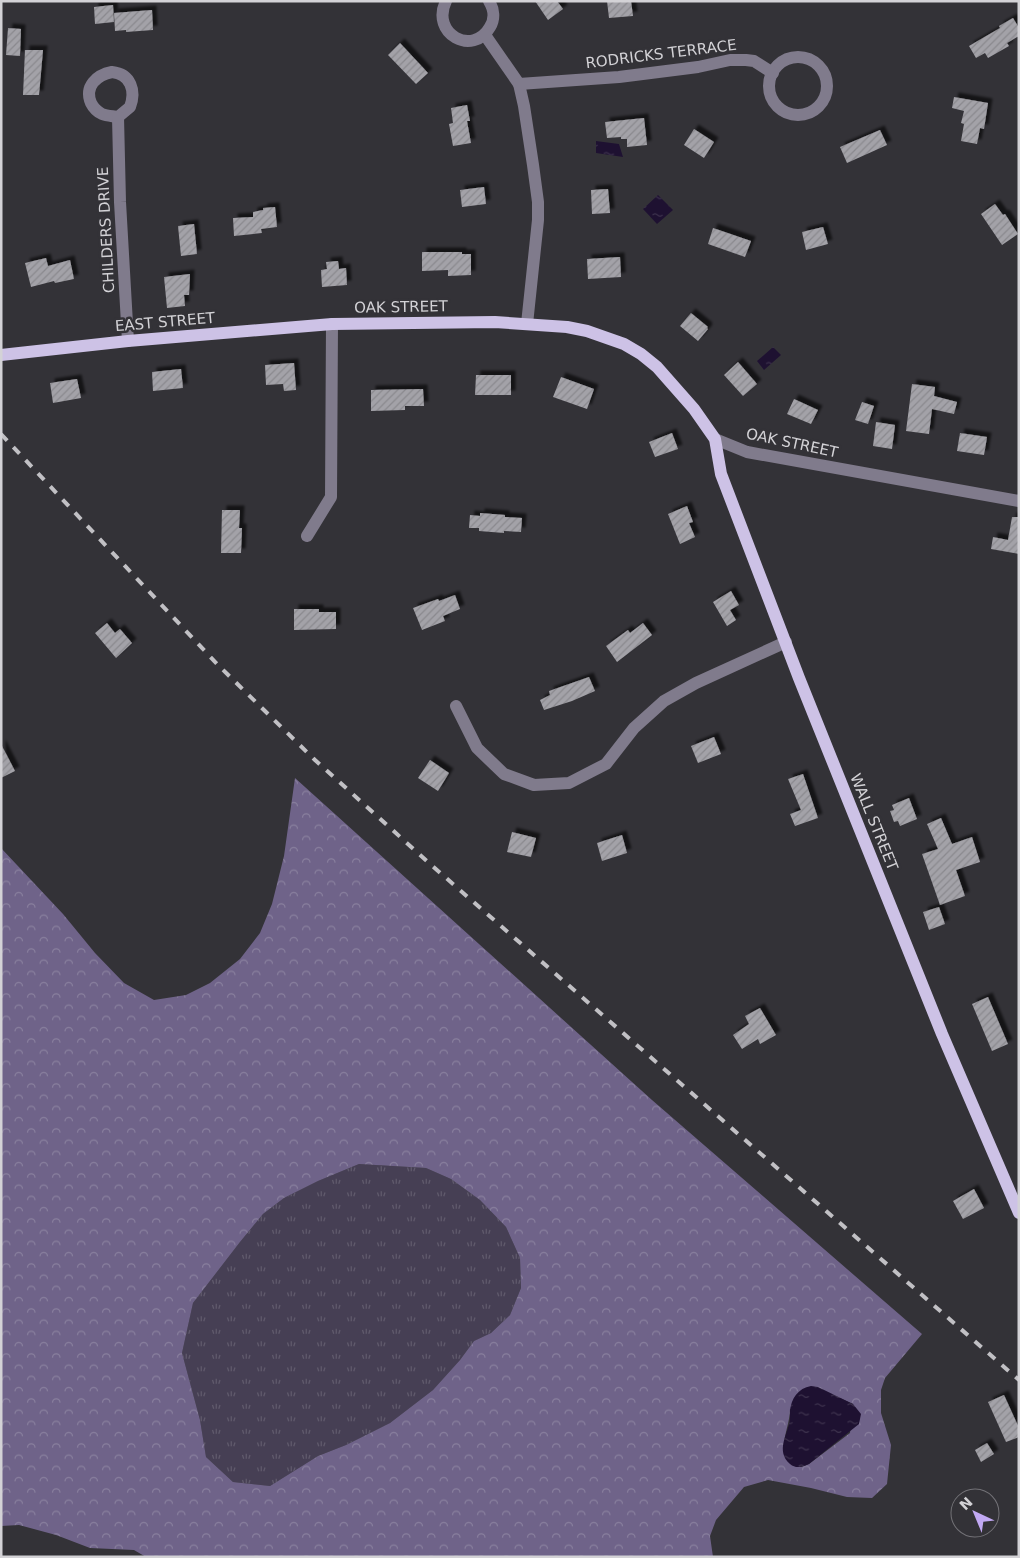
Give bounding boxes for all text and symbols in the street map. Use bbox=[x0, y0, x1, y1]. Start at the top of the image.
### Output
street label: RODRICKS TERRACE bbox=[584, 36, 738, 72]
street label: CHILDERS DRIVE bbox=[94, 166, 118, 294]
street label: OAK STREET bbox=[354, 297, 449, 317]
street label: EAST STREET bbox=[114, 309, 217, 335]
street label: OAK STREET bbox=[744, 424, 840, 462]
street label: WALL STREET bbox=[846, 771, 902, 874]
north arrow bbox=[950, 1488, 1000, 1538]
text: N bbox=[956, 1494, 976, 1513]

